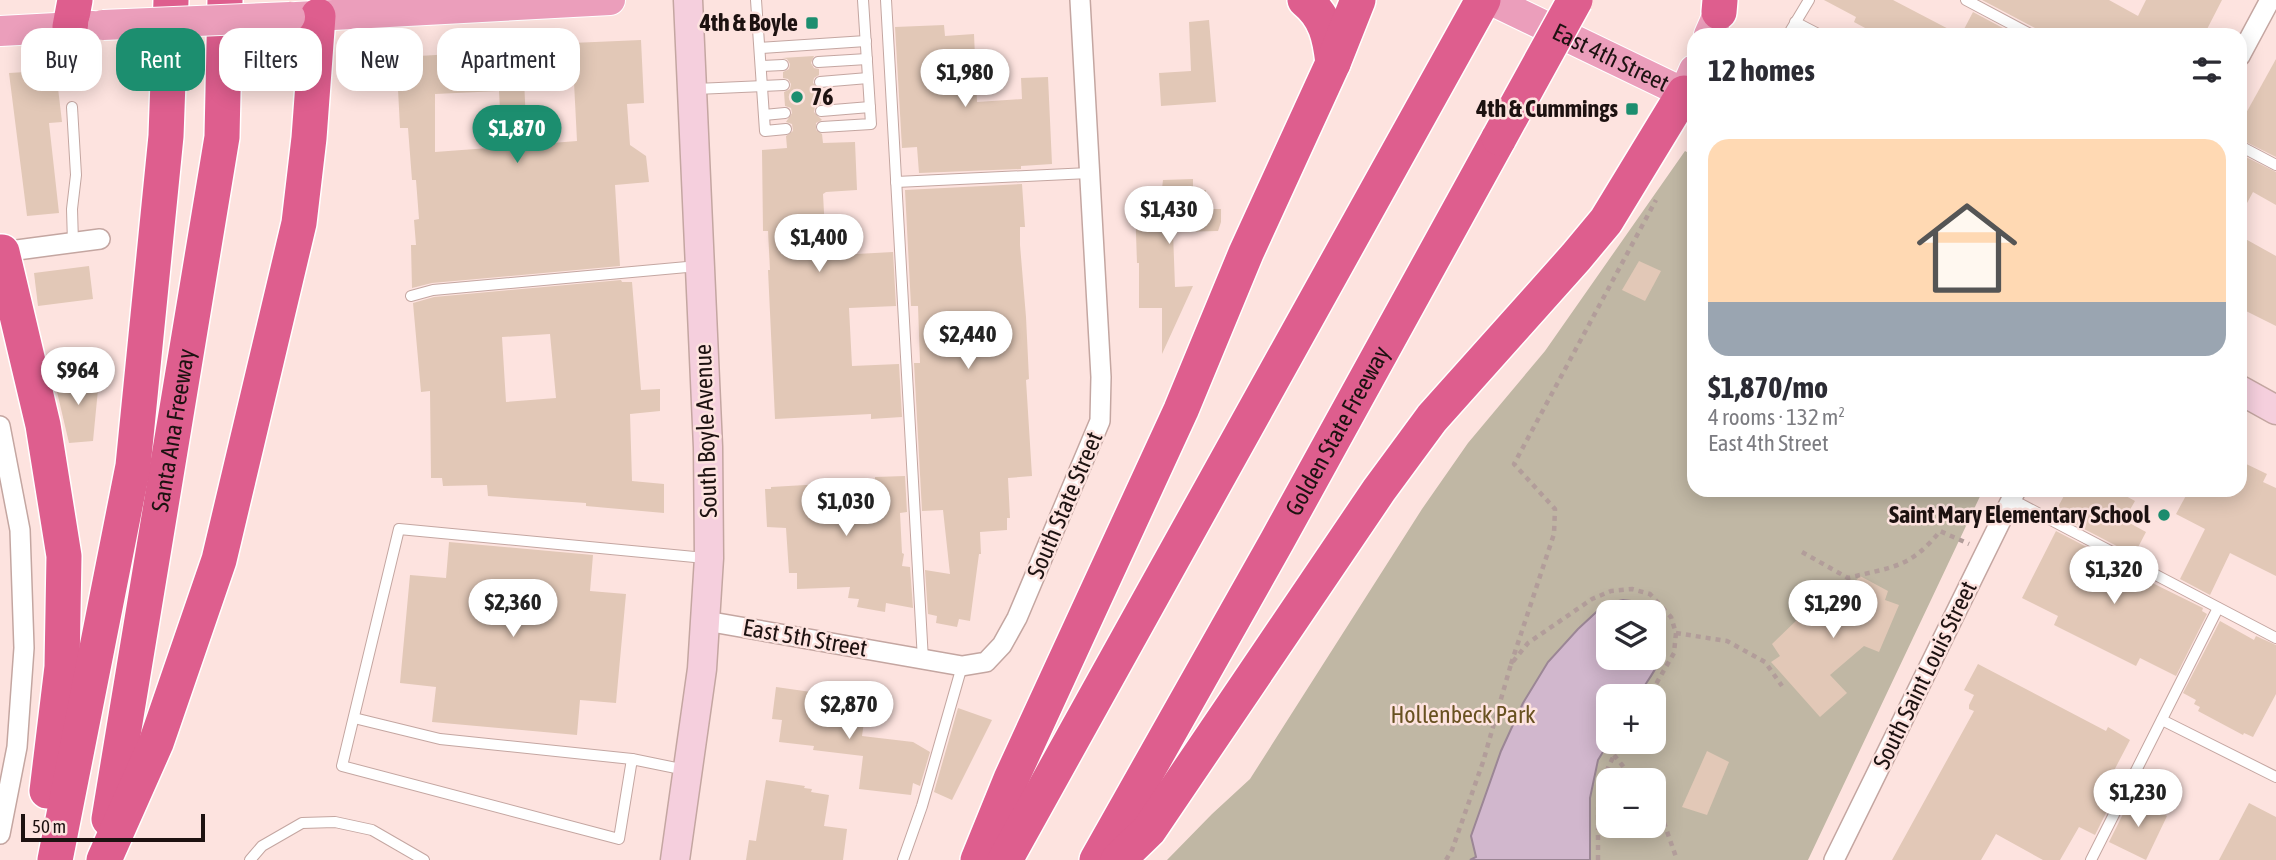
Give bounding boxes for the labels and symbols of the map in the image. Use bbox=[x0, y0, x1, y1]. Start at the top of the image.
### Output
place label: 4th & Boyle bbox=[699, 9, 798, 36]
marker: 4th & Boyle bbox=[804, 15, 820, 31]
street label: East 4th Street bbox=[1548, 18, 1674, 97]
pin: $1,980 bbox=[908, 50, 1022, 109]
place label: 76 bbox=[811, 83, 834, 110]
marker: 76 bbox=[789, 89, 805, 105]
place label: 4th & Cummings bbox=[1475, 95, 1619, 122]
marker: 4th & Cummings bbox=[1624, 101, 1640, 117]
pin: $1,870 bbox=[460, 106, 574, 165]
pin: $1,430 bbox=[1112, 187, 1226, 246]
pin: $1,400 bbox=[762, 215, 876, 274]
pin: $2,440 bbox=[911, 312, 1025, 371]
street label: Golden State Freeway bbox=[1280, 341, 1395, 520]
street label: South Boyle Avenue bbox=[689, 344, 722, 518]
street label: Santa Ana Freeway bbox=[146, 346, 200, 514]
pin: $964 bbox=[37, 348, 119, 407]
street label: South State Street bbox=[1022, 427, 1108, 582]
pin: $1,030 bbox=[789, 478, 903, 538]
place label: Saint Mary Elementary School bbox=[1889, 501, 2151, 528]
marker: Saint Mary Elementary School bbox=[2156, 507, 2172, 523]
pin: $1,320 bbox=[2057, 546, 2171, 606]
street label: South Saint Louis Street bbox=[1867, 576, 1982, 773]
pin: $2,360 bbox=[456, 580, 570, 639]
pin: $1,290 bbox=[1776, 580, 1890, 640]
street label: East 5th Street bbox=[741, 613, 869, 662]
pin: $2,870 bbox=[792, 682, 906, 741]
park label: Hollenbeck Park bbox=[1390, 701, 1536, 728]
pin: $1,230 bbox=[2081, 770, 2195, 829]
scale bar bbox=[21, 811, 205, 843]

